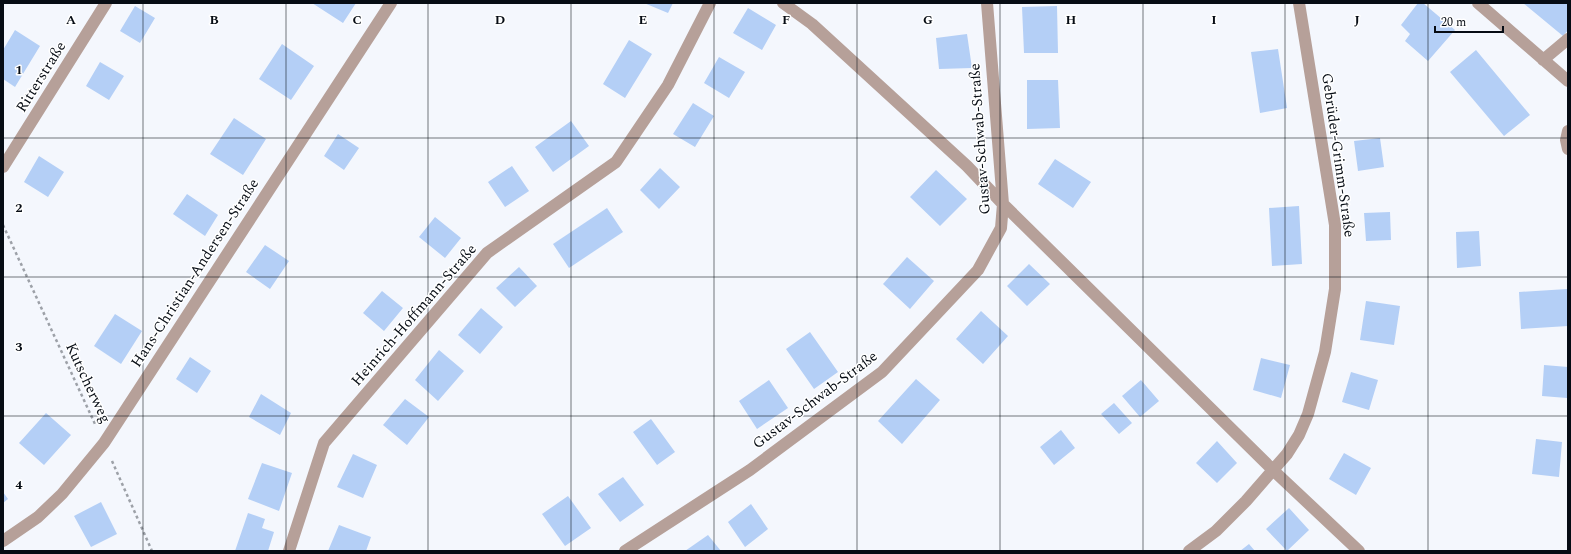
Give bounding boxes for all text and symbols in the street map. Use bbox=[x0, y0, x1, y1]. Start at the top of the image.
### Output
scale bar bbox=[1435, 8, 1503, 34]
text: A bbox=[66, 10, 76, 30]
text: B bbox=[209, 10, 219, 30]
text: C bbox=[352, 10, 362, 30]
text: D bbox=[495, 10, 505, 30]
text: E bbox=[639, 10, 648, 30]
text: F bbox=[782, 10, 790, 30]
text: G bbox=[923, 10, 933, 30]
text: H bbox=[1066, 10, 1077, 30]
text: I bbox=[1211, 10, 1217, 30]
text: J bbox=[1354, 10, 1360, 30]
text: 20 m bbox=[1441, 13, 1466, 32]
street label: Ritterstraße bbox=[10, 37, 72, 117]
text: 1 bbox=[15, 60, 23, 80]
street label: Gustav-Schwab-Straße bbox=[963, 63, 997, 215]
street label: Gebrüder-Grimm-Straße bbox=[1315, 71, 1361, 239]
street label: Hans-Christian-Andersen-Straße bbox=[125, 174, 265, 372]
text: 2 bbox=[15, 198, 23, 218]
street label: Heinrich-Hoffmann-Straße bbox=[346, 239, 482, 391]
text: 3 bbox=[15, 337, 23, 357]
street label: Kutscherweg bbox=[59, 339, 117, 427]
street label: Gustav-Schwab-Straße bbox=[748, 345, 882, 455]
text: 4 bbox=[15, 475, 23, 495]

